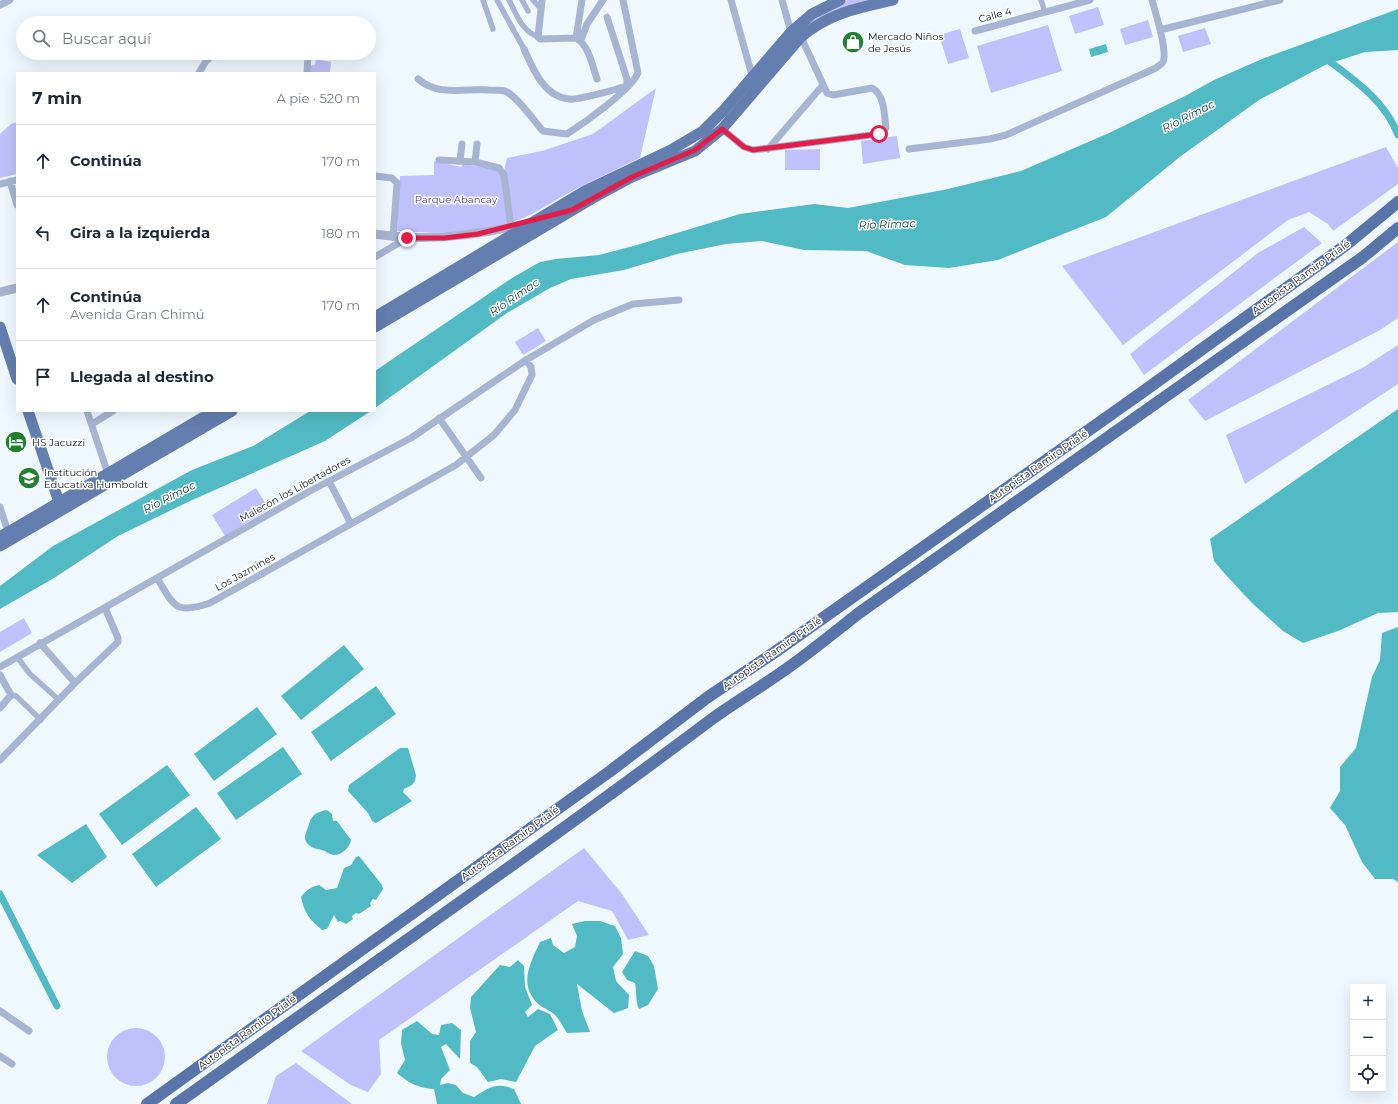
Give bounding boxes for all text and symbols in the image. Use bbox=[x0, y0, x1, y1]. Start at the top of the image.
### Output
street label: Calle 4 bbox=[977, 4, 1013, 26]
search box bbox=[16, 16, 376, 60]
icon: search bbox=[30, 27, 52, 49]
text: Buscar aquí bbox=[62, 29, 151, 48]
shop icon: Mercado Niños de Jesús bbox=[840, 29, 866, 55]
place label: Mercado Niños de Jesús bbox=[868, 30, 944, 55]
text: 7 min bbox=[32, 88, 82, 108]
text: A pie · 520 m bbox=[277, 90, 360, 106]
water label: Río Rímac bbox=[1159, 96, 1217, 135]
route start bbox=[870, 125, 888, 143]
icon: ahead bbox=[32, 150, 54, 172]
text: Continúa bbox=[70, 151, 142, 170]
text: 170 m bbox=[322, 153, 360, 169]
park label: Parque Abancay bbox=[415, 193, 498, 206]
water label: Río Rímac bbox=[858, 216, 916, 232]
icon: left bbox=[32, 222, 54, 244]
text: Gira a la izquierda bbox=[70, 223, 210, 242]
text: 180 m bbox=[321, 225, 360, 241]
route end bbox=[398, 229, 416, 247]
street label: Autopista Ramiro Prialé bbox=[1249, 237, 1353, 317]
water label: Río Rímac bbox=[486, 275, 542, 319]
text: Continúa bbox=[70, 287, 142, 306]
icon: ahead bbox=[32, 294, 54, 316]
text: 170 m bbox=[322, 297, 360, 313]
text: Avenida Gran Chimú bbox=[70, 306, 205, 322]
icon: arrive bbox=[32, 366, 54, 388]
text: Llegada al destino bbox=[70, 367, 214, 386]
street label: Autopista Ramiro Prialé bbox=[986, 427, 1090, 505]
hotel icon: HS Jacuzzi bbox=[3, 429, 29, 455]
place label: HS Jacuzzi bbox=[32, 436, 85, 449]
street label: Malecón los Libertadores bbox=[237, 453, 353, 525]
school or university icon: Institución Educativa Humboldt bbox=[16, 465, 42, 491]
place label: Institución Educativa Humboldt bbox=[44, 466, 148, 491]
water label: Río Rímac bbox=[140, 477, 198, 516]
street label: Los Jazmines bbox=[213, 550, 277, 594]
street label: Autopista Ramiro Prialé bbox=[720, 614, 824, 692]
street label: Autopista Ramiro Prialé bbox=[458, 803, 562, 883]
map controls bbox=[1350, 984, 1386, 1092]
button: + bbox=[1350, 984, 1386, 1020]
street label: Autopista Ramiro Prialé bbox=[195, 992, 299, 1072]
button: − bbox=[1350, 1020, 1386, 1056]
button: locate bbox=[1350, 1056, 1386, 1092]

